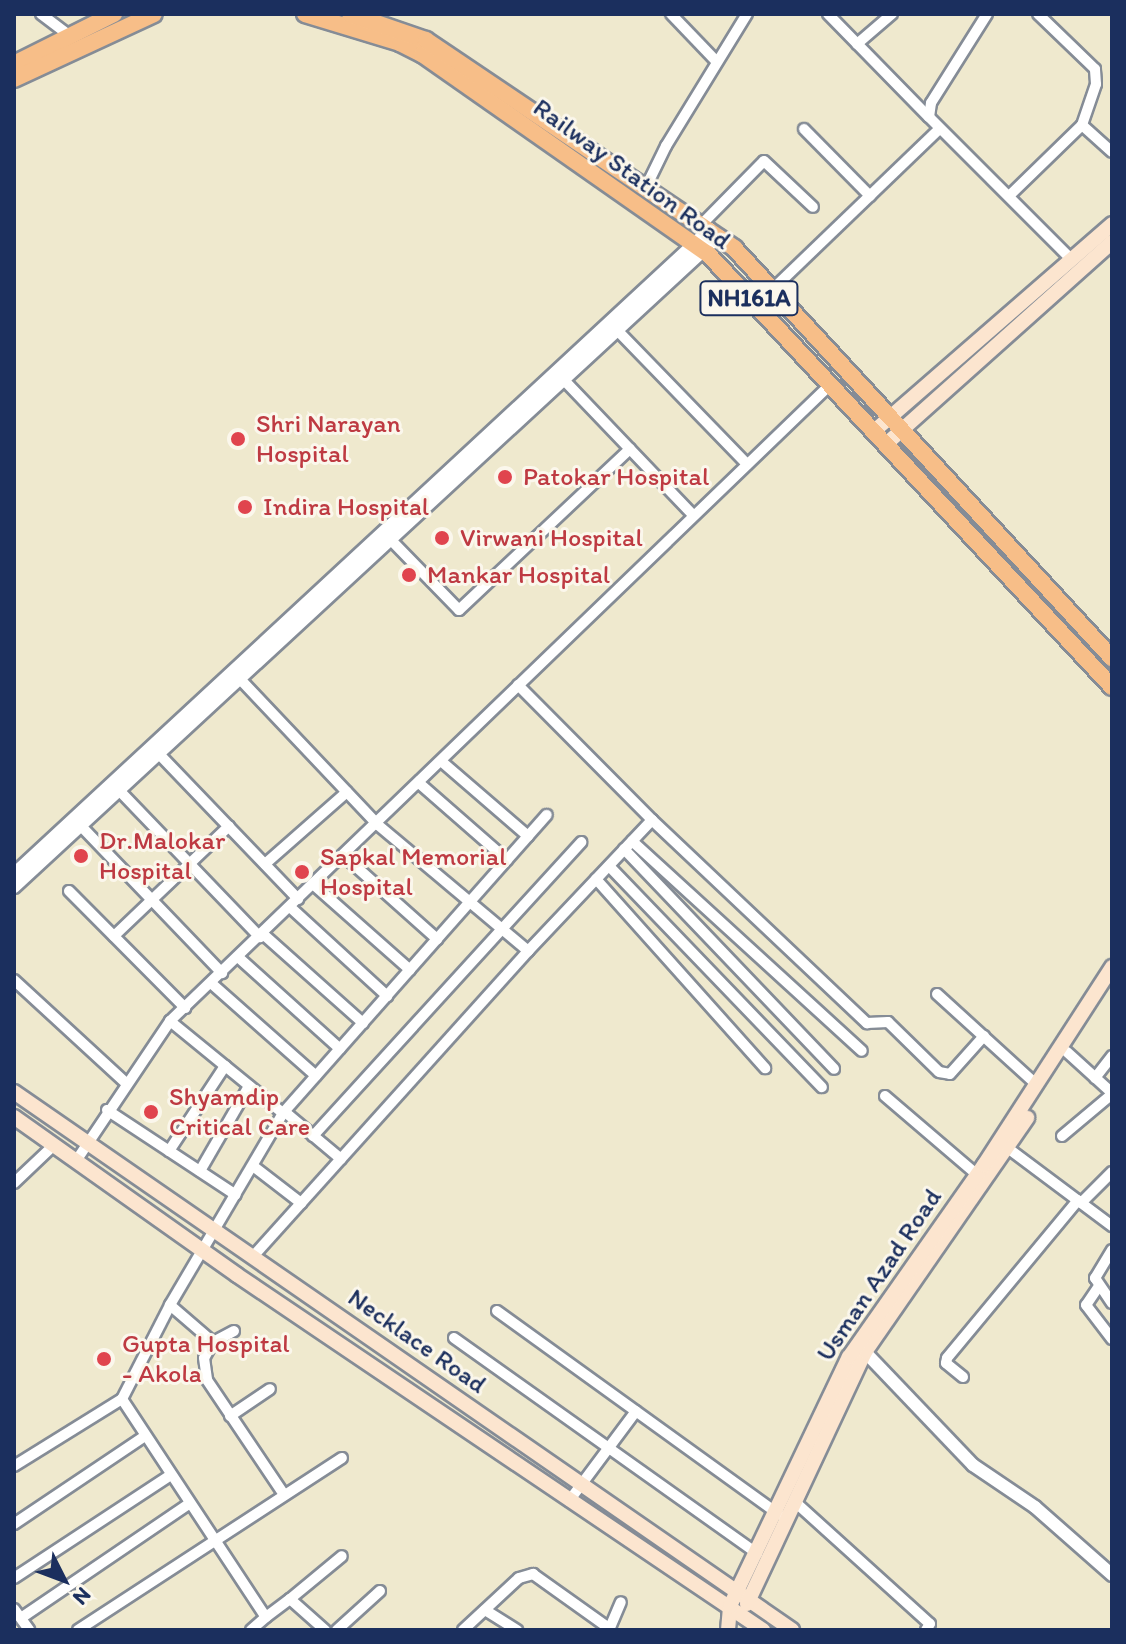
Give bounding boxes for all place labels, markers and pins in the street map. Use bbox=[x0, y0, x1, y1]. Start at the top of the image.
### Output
place label: Shri Narayan Hospital bbox=[256, 408, 402, 470]
marker: Shri Narayan Hospital bbox=[227, 428, 249, 450]
place label: Patokar Hospital bbox=[523, 461, 709, 493]
marker: Patokar Hospital bbox=[494, 466, 516, 488]
place label: Indira Hospital bbox=[263, 491, 430, 523]
marker: Indira Hospital bbox=[234, 496, 256, 518]
place label: Virwani Hospital bbox=[460, 522, 643, 554]
marker: Virwani Hospital bbox=[431, 527, 453, 549]
place label: Mankar Hospital bbox=[427, 559, 611, 591]
marker: Mankar Hospital bbox=[398, 564, 420, 586]
place label: Dr.Malokar Hospital bbox=[99, 825, 225, 886]
place label: Sapkal Memorial Hospital bbox=[320, 841, 506, 902]
marker: Dr.Malokar Hospital bbox=[70, 845, 92, 867]
marker: Sapkal Memorial Hospital bbox=[291, 861, 313, 883]
place label: Shyamdip Critical Care bbox=[169, 1081, 311, 1142]
marker: Shyamdip Critical Care bbox=[140, 1101, 162, 1123]
place label: Gupta Hospital - Akola bbox=[122, 1328, 289, 1390]
marker: Gupta Hospital - Akola bbox=[93, 1348, 115, 1370]

